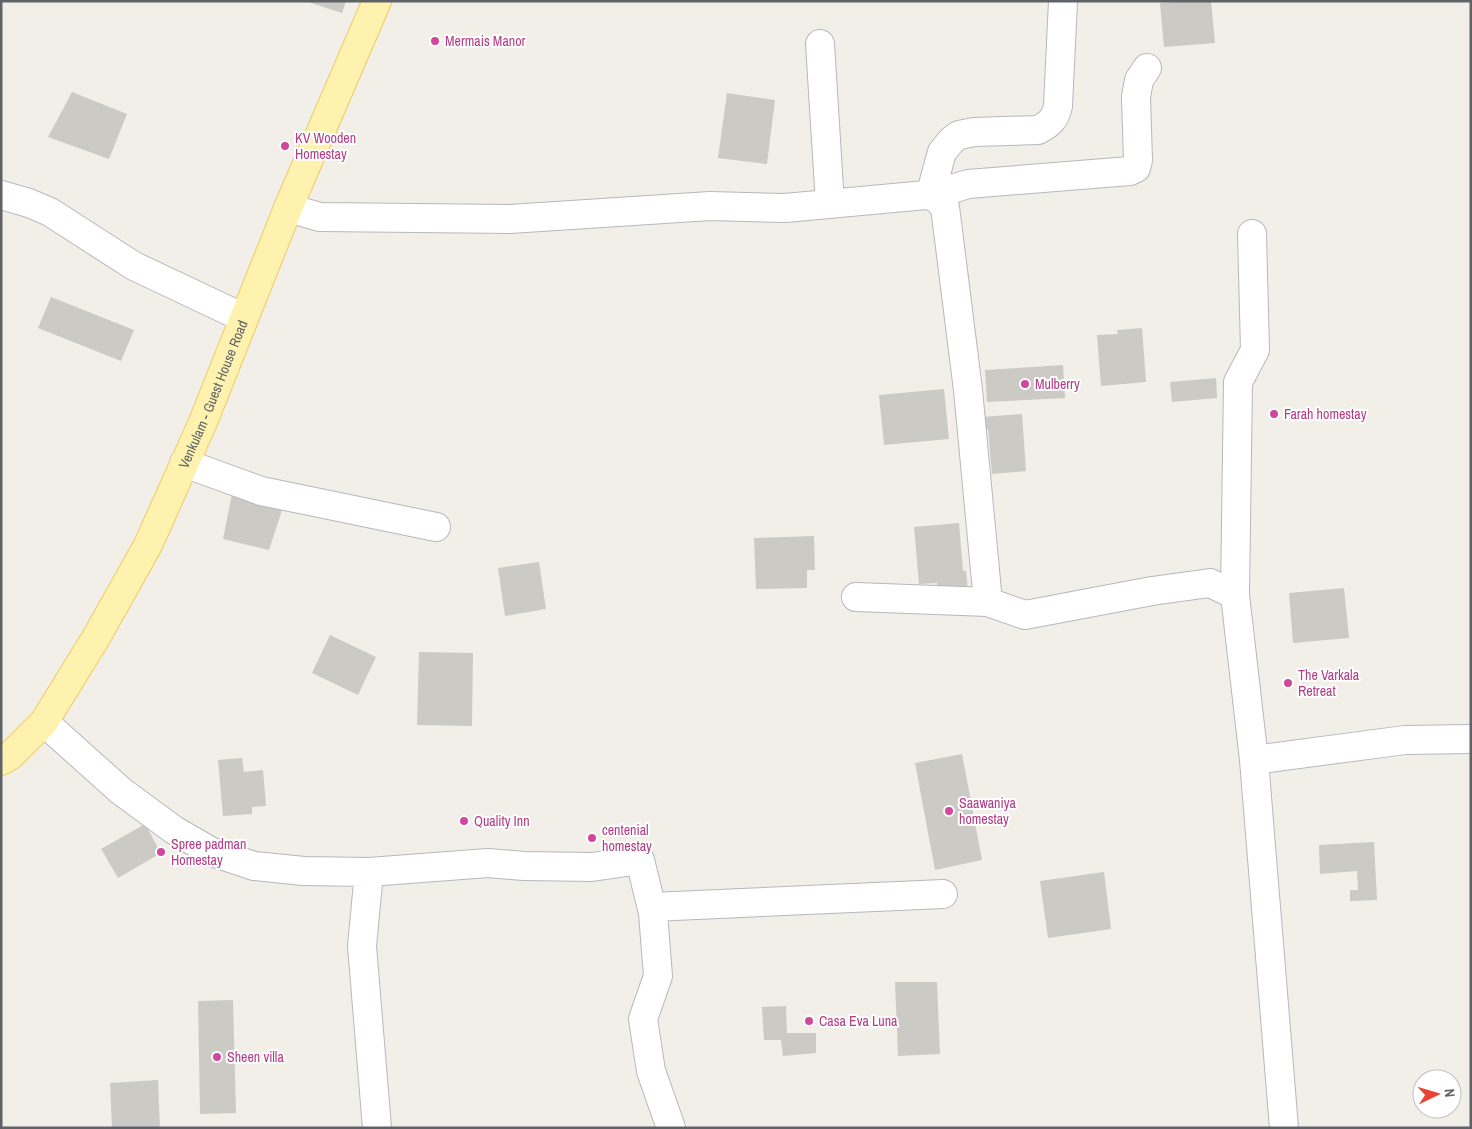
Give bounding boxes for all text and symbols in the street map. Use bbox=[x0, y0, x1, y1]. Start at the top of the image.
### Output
place label: Mermais Manor bbox=[445, 32, 526, 50]
marker: Mermais Manor bbox=[429, 35, 441, 47]
place label: KV Wooden Homestay bbox=[295, 129, 356, 163]
marker: KV Wooden Homestay bbox=[279, 140, 291, 152]
street label: Venkulam - Guest House Road bbox=[175, 318, 252, 471]
place label: Mulberry bbox=[1035, 375, 1080, 393]
marker: Mulberry bbox=[1019, 378, 1031, 390]
place label: Farah homestay bbox=[1284, 405, 1367, 423]
marker: Farah homestay bbox=[1268, 408, 1280, 420]
place label: The Varkala Retreat bbox=[1298, 666, 1360, 700]
marker: The Varkala Retreat bbox=[1282, 677, 1294, 689]
place label: Saawaniya homestay bbox=[959, 794, 1016, 828]
marker: Saawaniya homestay bbox=[943, 805, 955, 817]
place label: Quality Inn bbox=[474, 812, 530, 830]
marker: Quality Inn bbox=[458, 815, 470, 827]
place label: centenial homestay bbox=[602, 821, 652, 855]
marker: centenial homestay bbox=[586, 832, 598, 844]
place label: Spree padman Homestay bbox=[171, 835, 246, 869]
marker: Spree padman Homestay bbox=[155, 846, 167, 858]
place label: Casa Eva Luna bbox=[819, 1012, 898, 1030]
marker: Casa Eva Luna bbox=[803, 1015, 815, 1027]
place label: Sheen villa bbox=[227, 1048, 284, 1066]
marker: Sheen villa bbox=[211, 1051, 223, 1063]
north arrow bbox=[1412, 1069, 1462, 1119]
text: N bbox=[1441, 1088, 1459, 1098]

